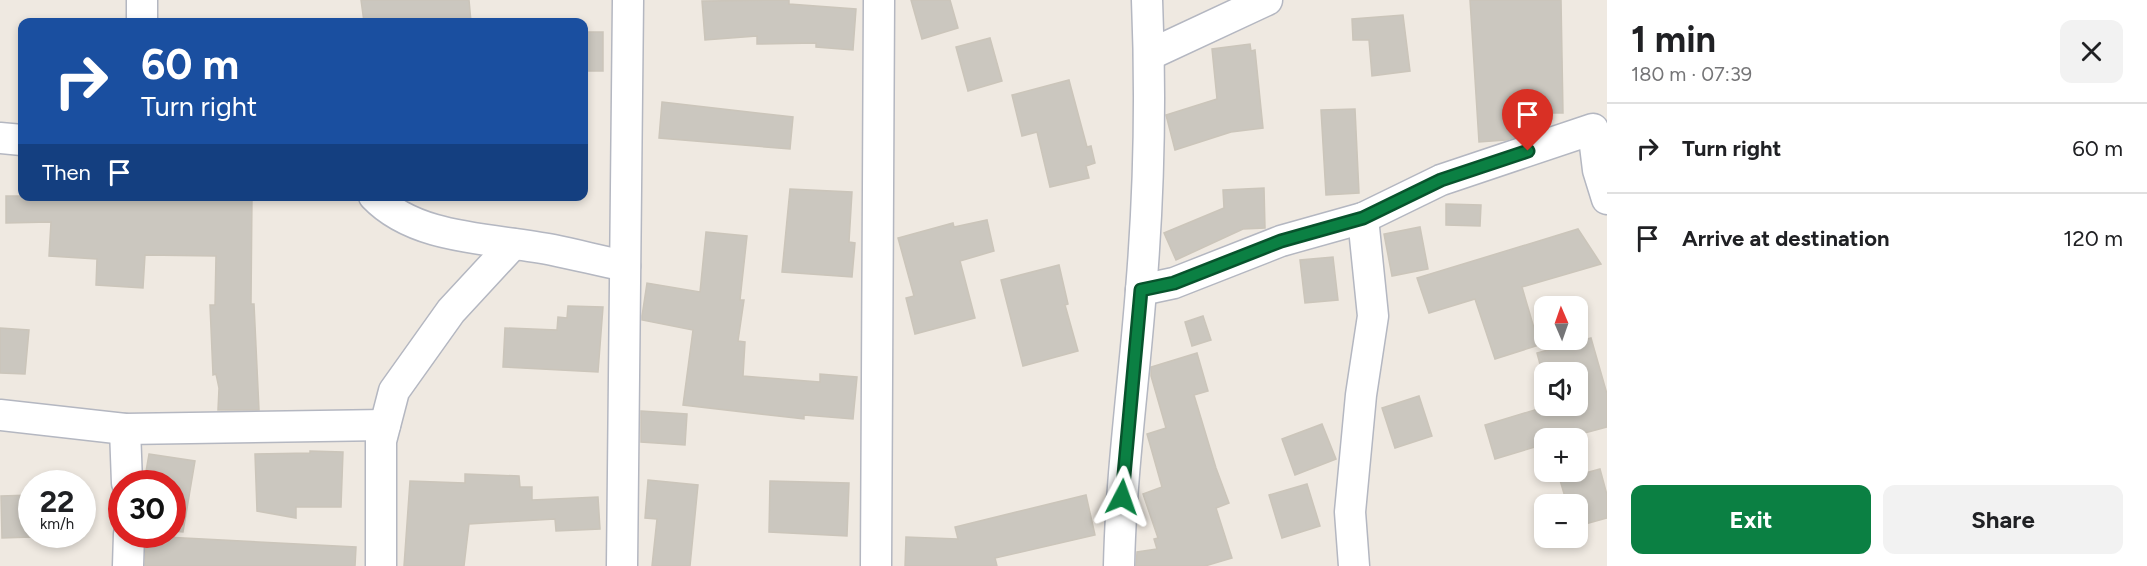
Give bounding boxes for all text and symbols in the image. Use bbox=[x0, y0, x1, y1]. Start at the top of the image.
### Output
text: 1 min bbox=[1631, 18, 1716, 61]
button: close bbox=[2060, 20, 2123, 83]
text: 60 m bbox=[141, 39, 239, 90]
icon: right bbox=[42, 42, 120, 120]
text: 180 m · 07:39 bbox=[1631, 62, 1752, 86]
pin bbox=[1502, 89, 1553, 151]
text: Turn right bbox=[141, 90, 257, 123]
icon: arrive bbox=[1511, 98, 1544, 131]
icon: right bbox=[1631, 132, 1664, 165]
text: Turn right bbox=[1682, 135, 1781, 162]
text: 60 m bbox=[2072, 135, 2123, 162]
icon: arrive bbox=[103, 156, 136, 189]
text: Then bbox=[42, 159, 91, 186]
icon: arrive bbox=[1631, 222, 1664, 255]
text: Arrive at destination bbox=[1682, 225, 1890, 252]
text: 120 m bbox=[2063, 225, 2123, 252]
north arrow bbox=[1534, 296, 1588, 350]
map controls bbox=[1534, 296, 1588, 548]
button: sound bbox=[1534, 362, 1588, 416]
button: + bbox=[1534, 428, 1588, 482]
position arrow bbox=[1090, 465, 1154, 529]
speed limit sign: 30 bbox=[108, 470, 186, 548]
text: 22 bbox=[40, 483, 74, 520]
button: Exit bbox=[1631, 485, 1871, 554]
button: Share bbox=[1883, 485, 2123, 554]
button: − bbox=[1534, 494, 1588, 548]
text: km/h bbox=[40, 515, 74, 533]

